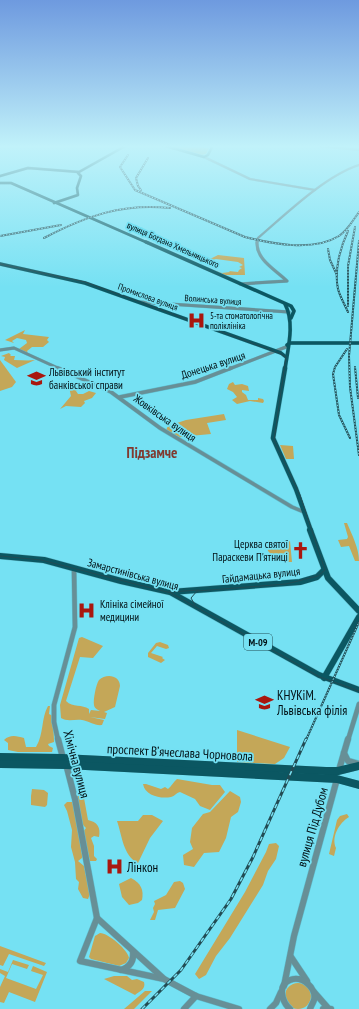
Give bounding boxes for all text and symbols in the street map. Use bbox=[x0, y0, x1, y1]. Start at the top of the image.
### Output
street label: вулиця Богдана Хмельницького bbox=[125, 219, 221, 270]
street label: Промислова вулиця bbox=[117, 281, 180, 312]
street label: Волинська вулиця bbox=[184, 292, 242, 307]
place label: 5-та стоматологічна поліклініка bbox=[210, 310, 273, 331]
hospital icon: 5-та стоматологічна поліклініка bbox=[187, 311, 207, 331]
street label: Донецька вулиця bbox=[179, 348, 247, 382]
place label: Львівський інститут банківської справи bbox=[48, 365, 125, 392]
school or university icon: Львівський інститут банківської справи bbox=[26, 368, 46, 388]
street label: Жовківська вулиця bbox=[130, 391, 199, 445]
district label: Підзамче bbox=[127, 443, 177, 462]
place label: Церква святої Параскеви П'ятниці bbox=[212, 537, 288, 564]
church icon: Церква святої Параскеви П'ятниці bbox=[291, 540, 311, 560]
street label: Замарстинівська вулиця bbox=[86, 555, 180, 593]
street label: Гайдамацька вулиця bbox=[221, 564, 301, 586]
place label: Клініка сімейної медицини bbox=[100, 597, 164, 624]
hospital icon: Клініка сімейної медицини bbox=[77, 600, 97, 620]
road number: М-09 bbox=[244, 634, 272, 650]
place label: КНУКіМ. Львівська філія bbox=[276, 687, 347, 719]
school or university icon: КНУКіМ. Львівська філія bbox=[254, 692, 274, 712]
street label: Хімічна вулиця bbox=[59, 728, 94, 800]
street label: проспект Вʼячеслава Чорновола bbox=[107, 740, 253, 765]
street label: вулиця Під Дубом bbox=[293, 785, 332, 869]
hospital icon: Лінкон bbox=[104, 857, 124, 877]
place label: Лінкон bbox=[126, 859, 158, 876]

